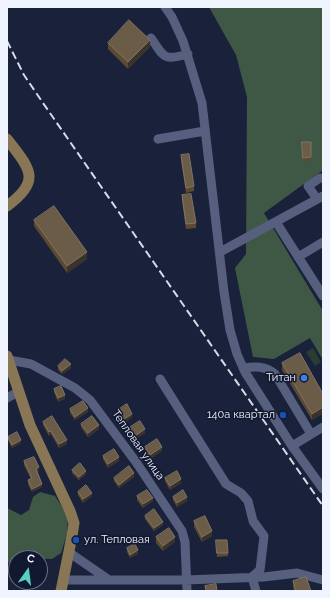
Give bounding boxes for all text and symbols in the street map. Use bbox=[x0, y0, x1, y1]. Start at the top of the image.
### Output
place label: Титан bbox=[266, 371, 296, 385]
marker: Титан bbox=[299, 373, 309, 383]
street label: Тепловая улица bbox=[109, 407, 167, 483]
place label: 140а квартал bbox=[207, 408, 275, 422]
marker: 140а квартал bbox=[278, 410, 288, 420]
place label: ул. Тепловая bbox=[84, 533, 150, 547]
marker: ул. Тепловая bbox=[71, 535, 81, 545]
north arrow bbox=[8, 550, 48, 590]
text: С bbox=[26, 552, 36, 566]

